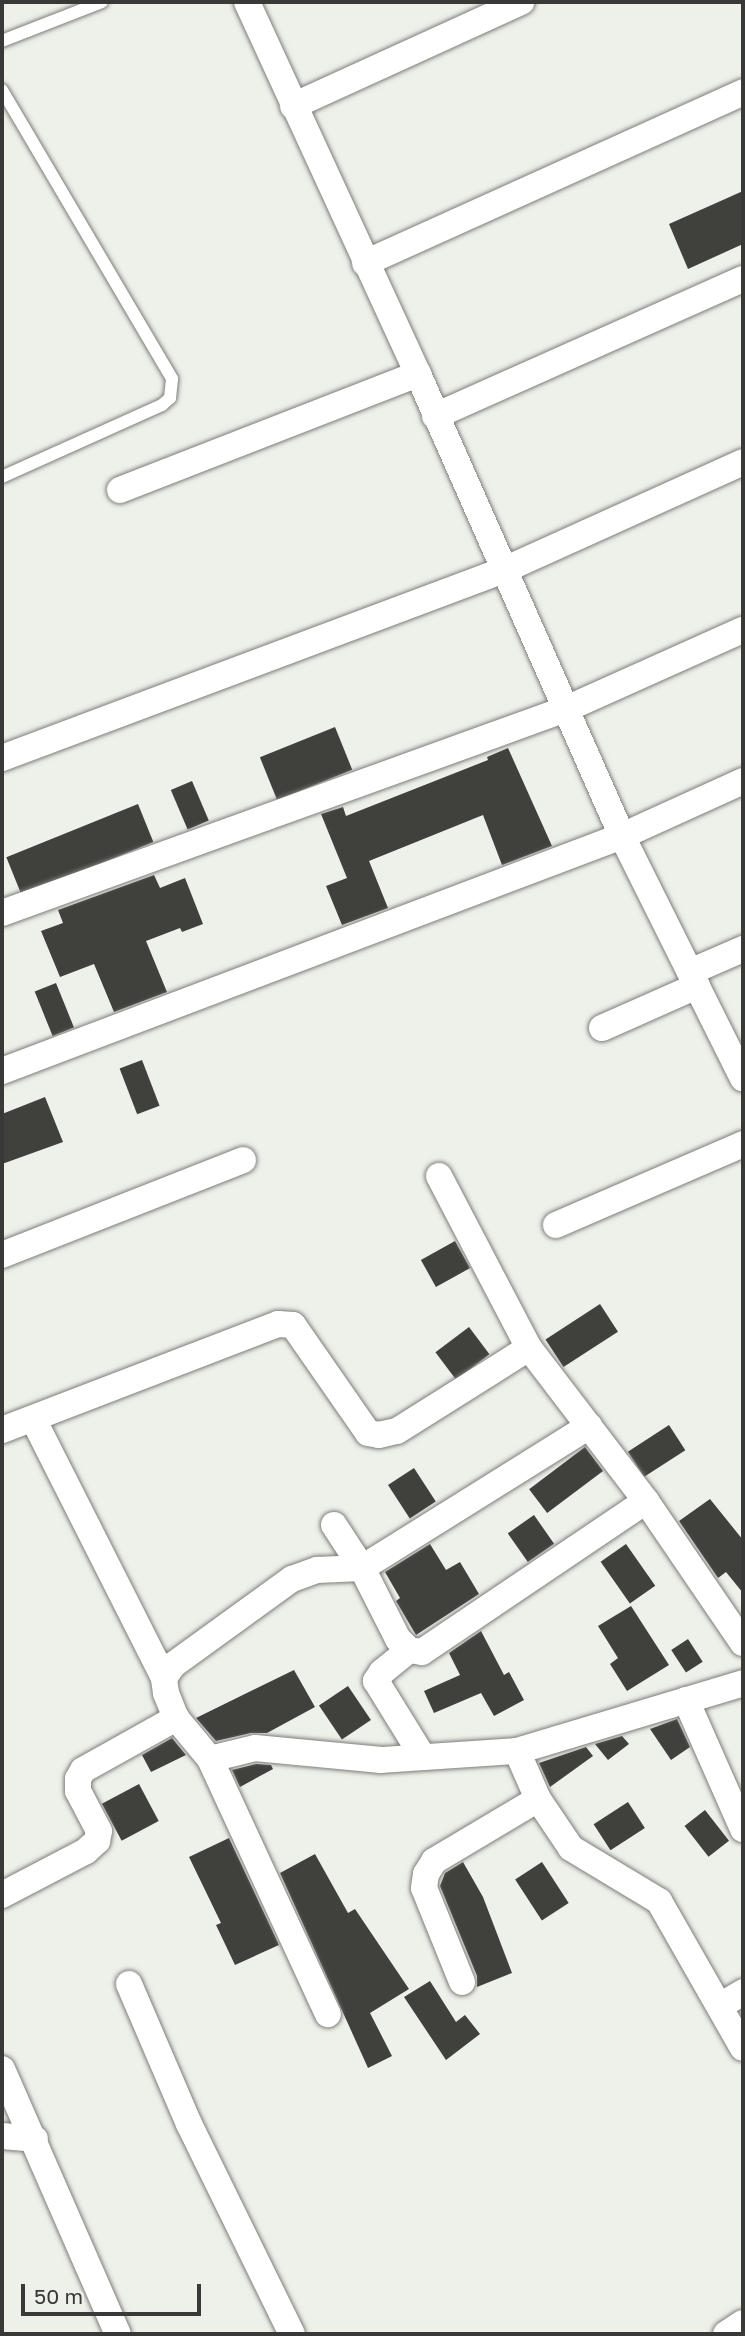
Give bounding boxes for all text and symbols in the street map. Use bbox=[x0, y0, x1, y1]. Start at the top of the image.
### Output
scale bar bbox=[24, 2270, 205, 2314]
text: 50 m bbox=[34, 2283, 83, 2309]

